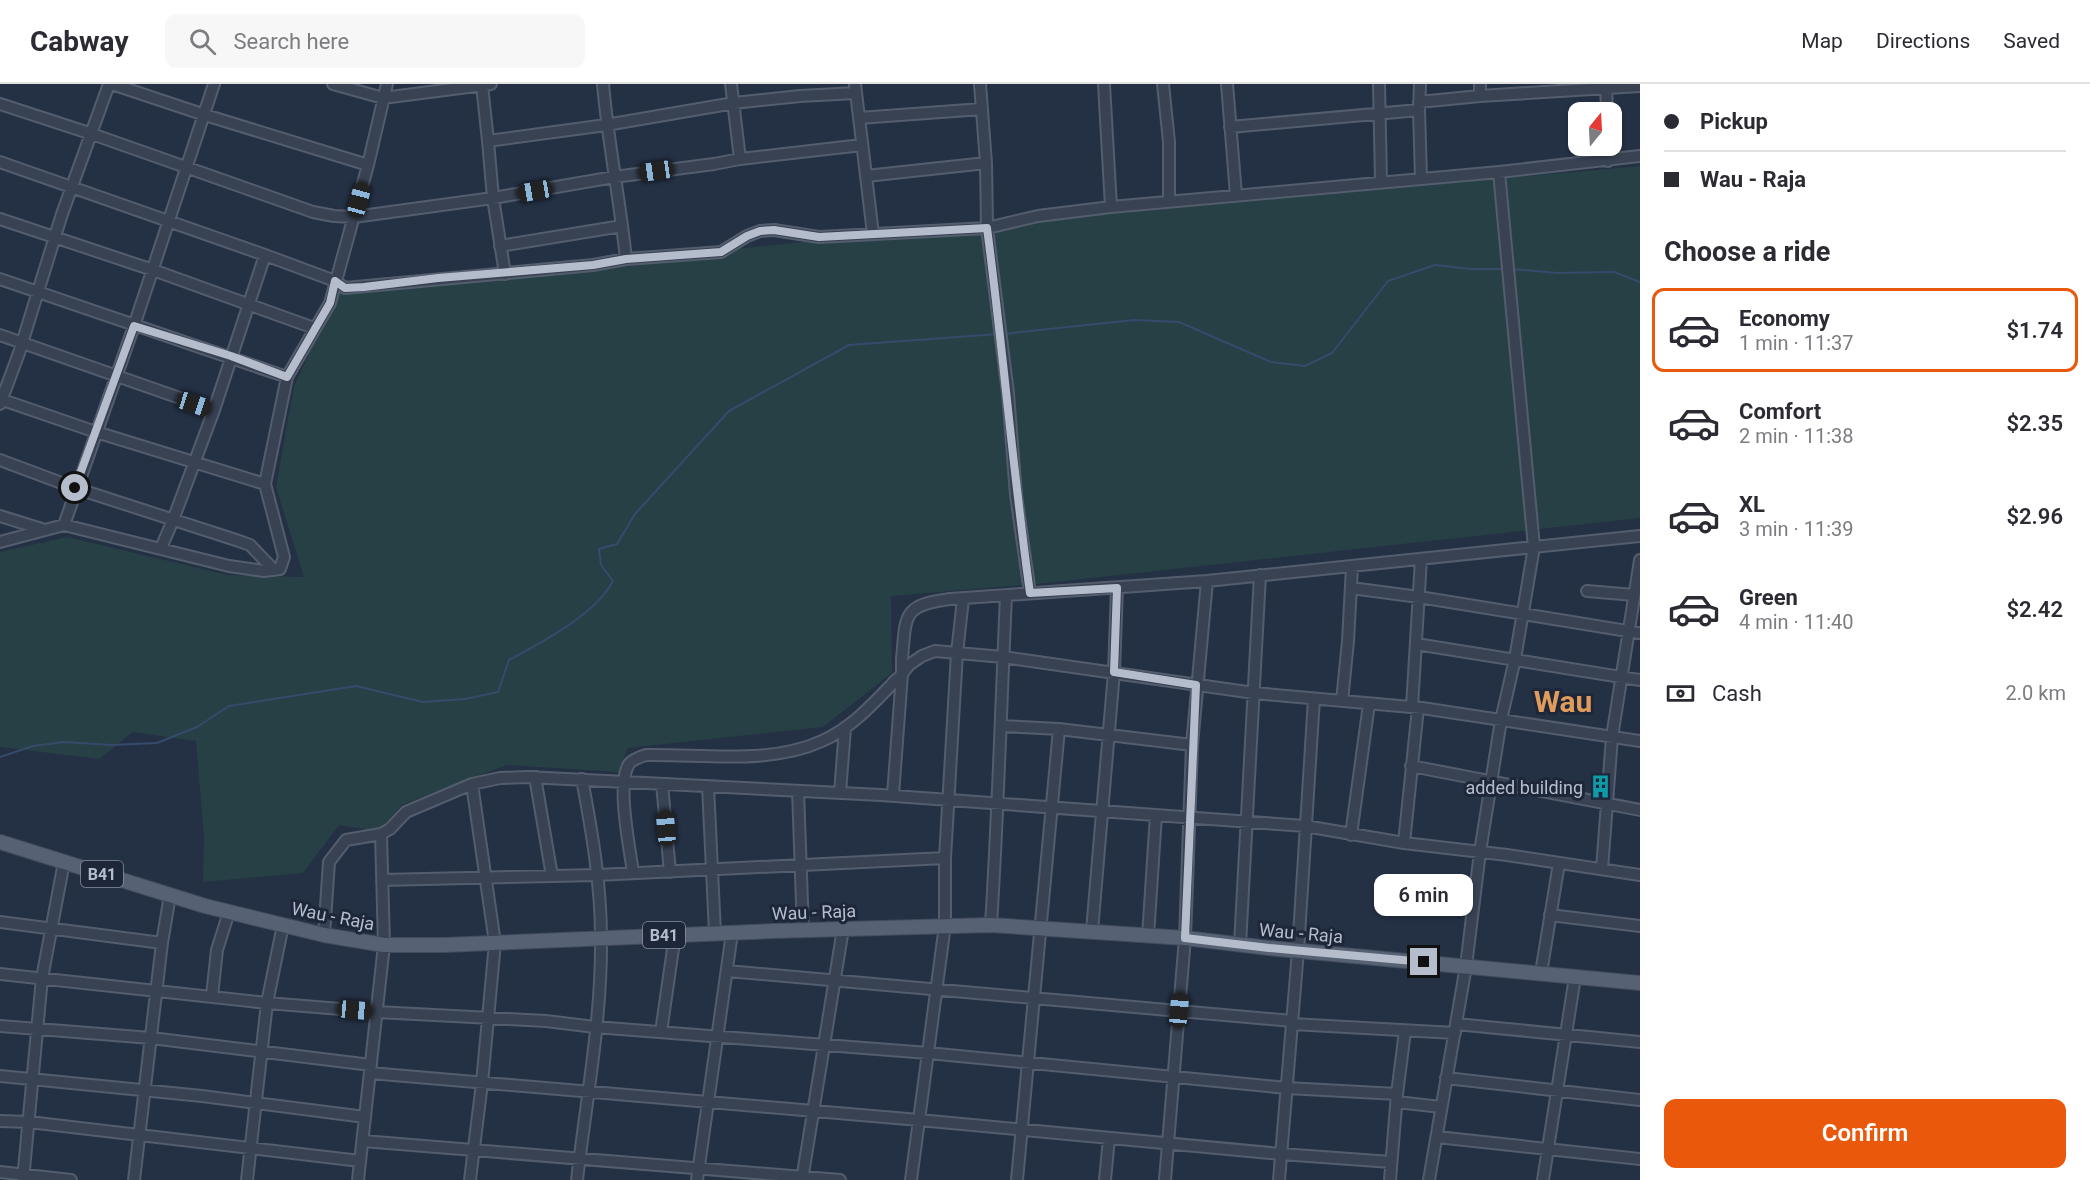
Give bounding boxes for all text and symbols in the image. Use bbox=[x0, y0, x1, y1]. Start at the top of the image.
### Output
search box bbox=[165, 14, 585, 68]
text: Cabway bbox=[30, 25, 129, 58]
icon: search bbox=[186, 25, 219, 58]
text: Search here bbox=[234, 29, 349, 54]
text: Map bbox=[1801, 29, 1843, 53]
text: Directions bbox=[1876, 29, 1970, 53]
text: Saved bbox=[2003, 29, 2060, 53]
north arrow bbox=[1568, 102, 1622, 156]
map controls bbox=[1568, 102, 1622, 156]
text: Pickup bbox=[1700, 109, 1768, 134]
car bbox=[637, 160, 675, 182]
text: Wau - Raja bbox=[1700, 167, 1806, 192]
car bbox=[516, 179, 554, 203]
car bbox=[346, 180, 372, 220]
text: Choose a ride bbox=[1664, 236, 1830, 268]
icon: car bbox=[1667, 303, 1721, 357]
text: Economy bbox=[1739, 306, 1830, 331]
text: $1.74 bbox=[2006, 318, 2063, 343]
text: 1 min · 11:37 bbox=[1739, 331, 1854, 355]
car bbox=[174, 390, 214, 418]
icon: car bbox=[1667, 396, 1721, 450]
text: Comfort bbox=[1739, 399, 1821, 424]
text: $2.35 bbox=[2006, 411, 2063, 436]
text: 2 min · 11:38 bbox=[1739, 424, 1854, 448]
route start bbox=[61, 474, 88, 501]
icon: car bbox=[1667, 489, 1721, 543]
text: XL bbox=[1739, 492, 1765, 517]
text: $2.96 bbox=[2006, 504, 2063, 529]
text: 3 min · 11:39 bbox=[1739, 517, 1854, 541]
icon: car bbox=[1667, 582, 1721, 636]
text: Green bbox=[1739, 585, 1798, 610]
text: $2.42 bbox=[2006, 597, 2063, 622]
text: 4 min · 11:40 bbox=[1739, 610, 1854, 634]
icon: cash bbox=[1664, 677, 1697, 710]
text: Cash bbox=[1712, 681, 1762, 706]
text: 2.0 km bbox=[2006, 681, 2066, 705]
district label: Wau bbox=[1534, 684, 1592, 719]
building icon: added building bbox=[1588, 774, 1614, 800]
place label: added building bbox=[1465, 777, 1583, 798]
car bbox=[655, 809, 677, 847]
road number: B41 bbox=[81, 861, 123, 887]
callout: 6 min bbox=[1374, 875, 1474, 917]
text: 6 min bbox=[1398, 883, 1449, 907]
street label: Wau - Raja bbox=[290, 898, 376, 934]
street label: Wau - Raja bbox=[772, 900, 856, 924]
street label: Wau - Raja bbox=[1258, 919, 1344, 947]
road number: B41 bbox=[643, 922, 685, 948]
route end bbox=[1410, 948, 1437, 975]
car bbox=[1168, 991, 1190, 1029]
car bbox=[336, 999, 374, 1021]
button: Confirm bbox=[1664, 1099, 2066, 1168]

